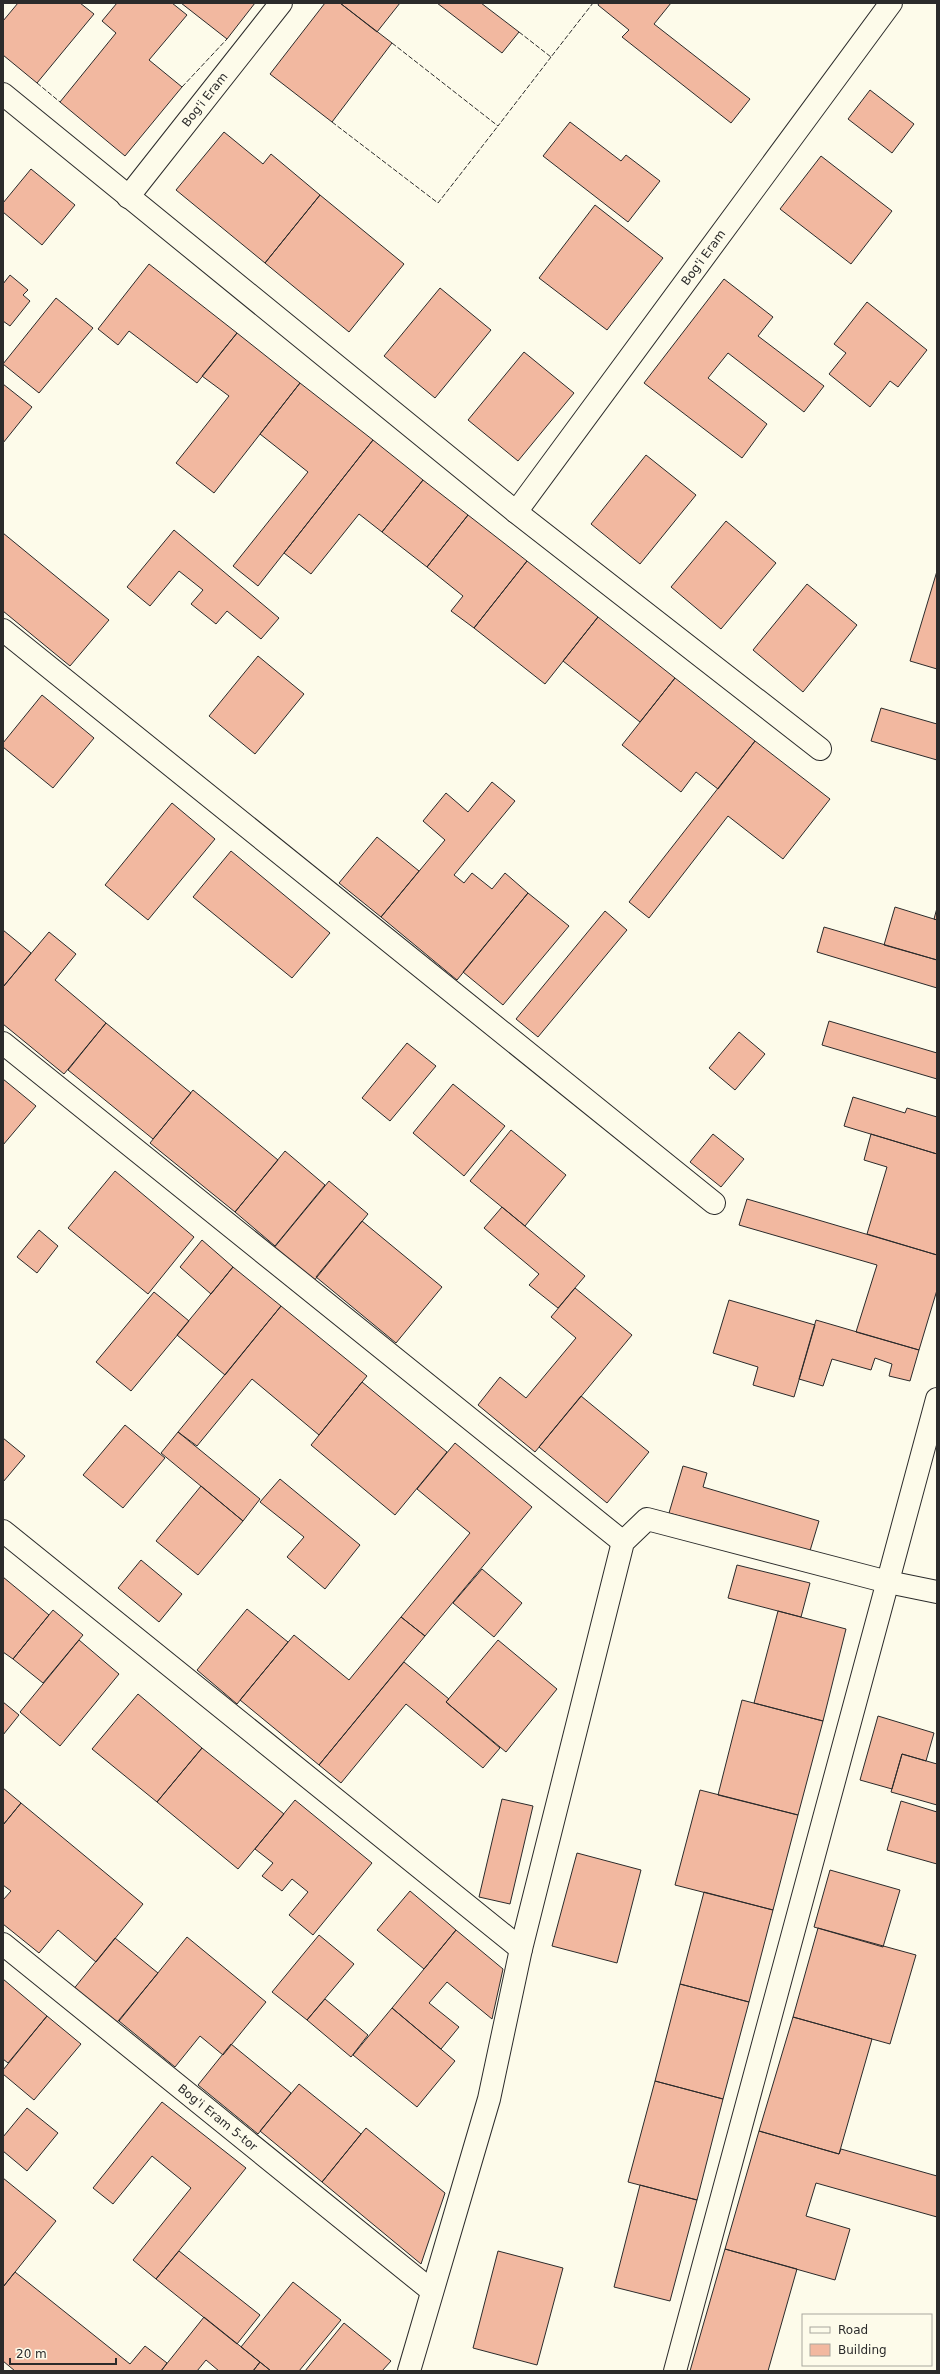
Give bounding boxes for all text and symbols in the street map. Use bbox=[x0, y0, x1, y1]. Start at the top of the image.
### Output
street label: Bog'i Eram bbox=[179, 70, 230, 130]
street label: Bog'i Eram bbox=[678, 227, 728, 288]
street label: Bog'i Eram 5-tor bbox=[175, 2081, 260, 2154]
legend bbox=[802, 2314, 932, 2366]
text: Road bbox=[838, 2323, 868, 2337]
scale bar bbox=[10, 2340, 116, 2366]
text: Building bbox=[838, 2343, 887, 2357]
text: 20 m bbox=[16, 2347, 47, 2361]

